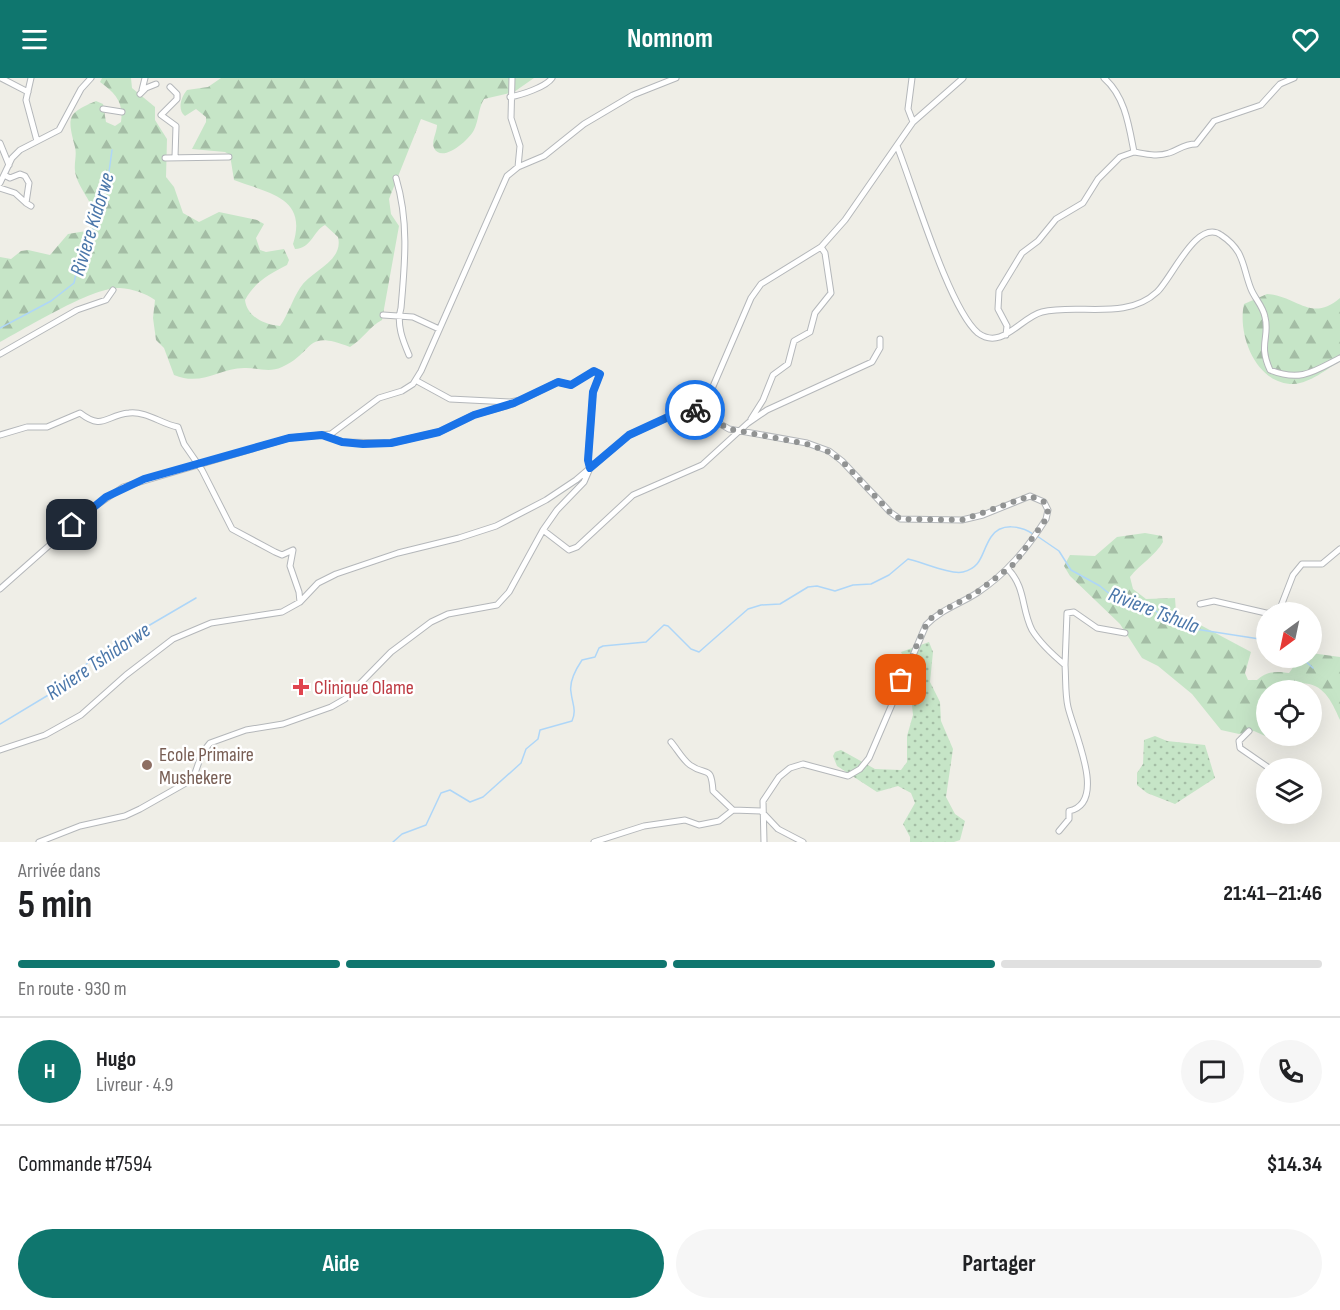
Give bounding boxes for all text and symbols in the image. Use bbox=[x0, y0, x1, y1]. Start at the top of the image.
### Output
icon: menu bbox=[18, 23, 51, 56]
text: Nomnom bbox=[627, 23, 713, 55]
icon: heart bbox=[1289, 23, 1322, 56]
water label: Riviere Kidorwe bbox=[65, 170, 120, 279]
courier bbox=[665, 380, 725, 440]
icon: bike bbox=[679, 394, 712, 427]
pin bbox=[46, 499, 97, 550]
icon: home bbox=[55, 508, 88, 541]
water label: Riviere Tshula bbox=[1105, 582, 1203, 639]
north arrow bbox=[1256, 602, 1322, 668]
map controls bbox=[1256, 602, 1322, 824]
water label: Riviere Tshidorwe bbox=[41, 617, 155, 705]
pin bbox=[875, 654, 926, 705]
icon: bag bbox=[884, 663, 917, 696]
place label: Clinique Olame bbox=[314, 676, 414, 700]
marker: Clinique Olame bbox=[292, 678, 310, 696]
button: locate bbox=[1256, 680, 1322, 746]
place label: Ecole Primaire Mushekere bbox=[159, 743, 254, 790]
marker: Ecole Primaire Mushekere bbox=[140, 758, 154, 772]
button: layers bbox=[1256, 758, 1322, 824]
text: Arrivée dans bbox=[18, 859, 101, 883]
text: 21:41–21:46 bbox=[1223, 880, 1322, 907]
text: 5 min bbox=[18, 882, 92, 929]
text: En route · 930 m bbox=[18, 977, 127, 1001]
button: chat bbox=[1181, 1040, 1244, 1103]
button: phone bbox=[1259, 1040, 1322, 1103]
text: Hugo bbox=[96, 1046, 136, 1073]
text: H bbox=[44, 1058, 55, 1085]
text: Livreur · 4.9 bbox=[96, 1073, 173, 1097]
text: Commande #7594 bbox=[18, 1151, 152, 1178]
text: $14.34 bbox=[1267, 1151, 1322, 1178]
button: Aide bbox=[18, 1229, 664, 1298]
button: Partager bbox=[676, 1229, 1322, 1298]

